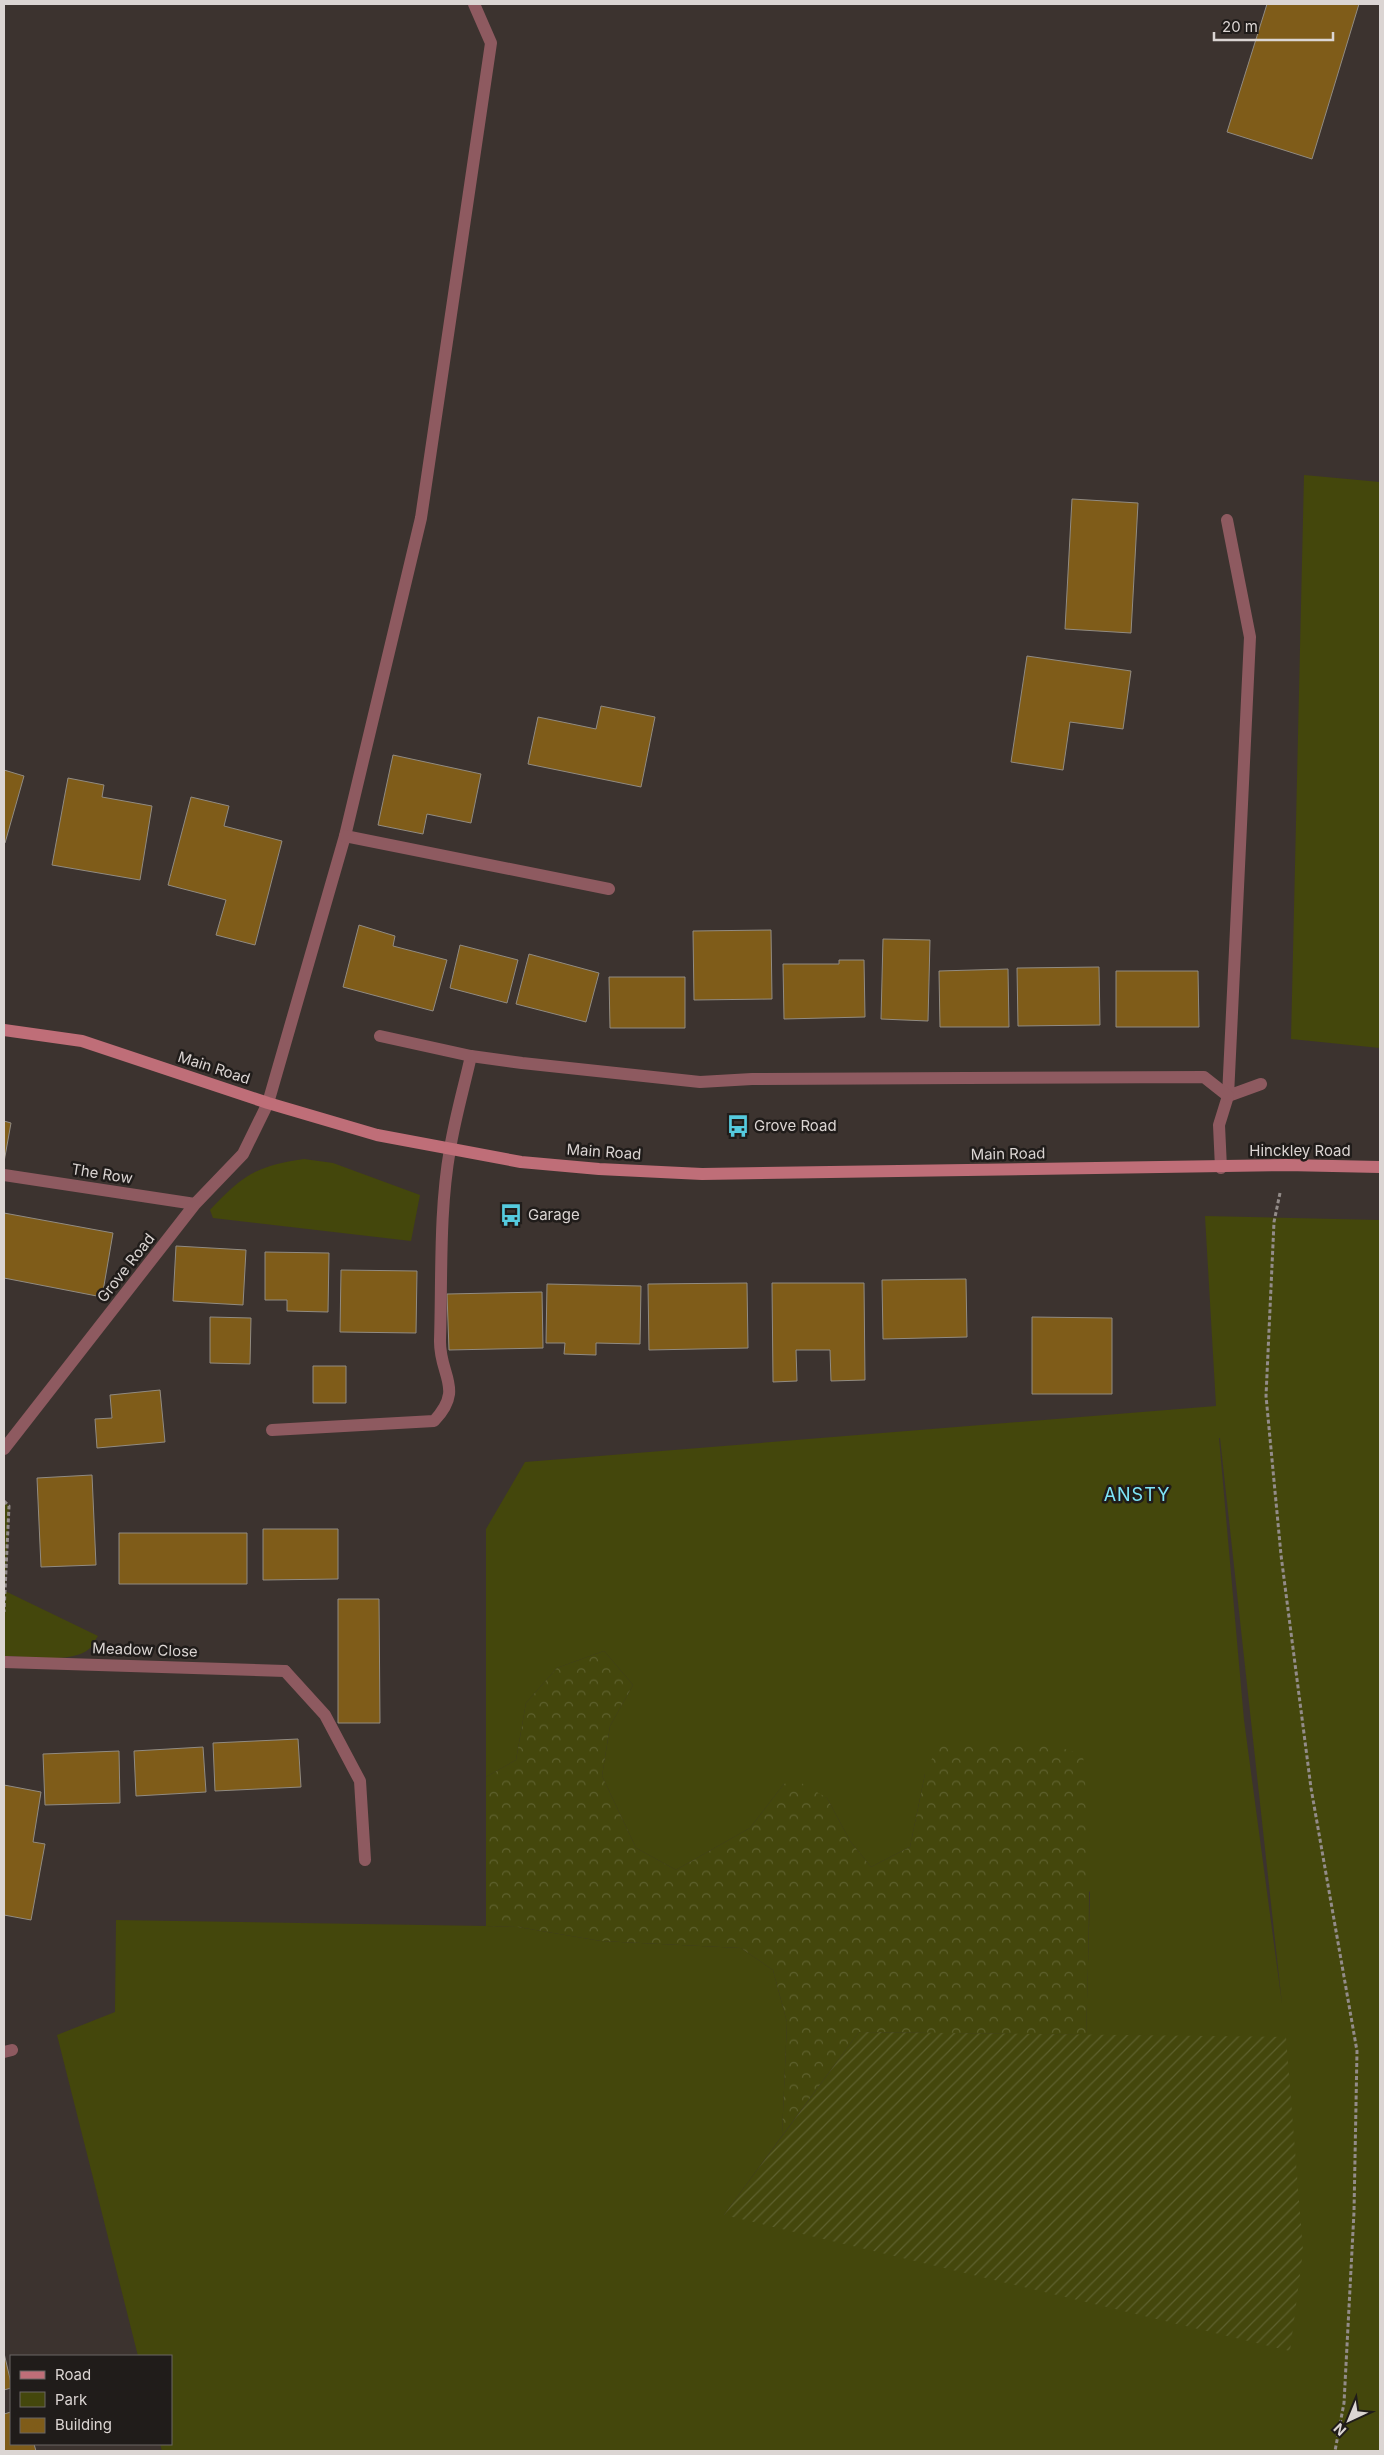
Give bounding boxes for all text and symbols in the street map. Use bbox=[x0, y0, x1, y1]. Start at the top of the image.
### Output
scale bar bbox=[1214, 10, 1333, 42]
text: 20 m bbox=[1222, 17, 1258, 36]
street label: Main Road bbox=[176, 1047, 253, 1088]
bus stop icon: Grove Road bbox=[725, 1113, 751, 1139]
place label: Grove Road bbox=[754, 1116, 837, 1135]
street label: Main Road bbox=[566, 1139, 642, 1164]
street label: Hinckley Road bbox=[1249, 1141, 1351, 1160]
street label: Main Road bbox=[970, 1143, 1046, 1164]
street label: The Row bbox=[70, 1159, 134, 1188]
bus stop icon: Garage bbox=[498, 1202, 524, 1228]
place label: Garage bbox=[528, 1205, 580, 1224]
street label: Grove Road bbox=[93, 1229, 159, 1306]
district label: ANSTY bbox=[1104, 1484, 1170, 1505]
street label: Meadow Close bbox=[92, 1638, 198, 1661]
legend bbox=[10, 2355, 172, 2445]
text: Road bbox=[55, 2365, 91, 2384]
text: Park bbox=[55, 2390, 88, 2409]
north arrow bbox=[1324, 2395, 1374, 2445]
text: Building bbox=[55, 2415, 112, 2434]
text: N bbox=[1330, 2420, 1349, 2440]

